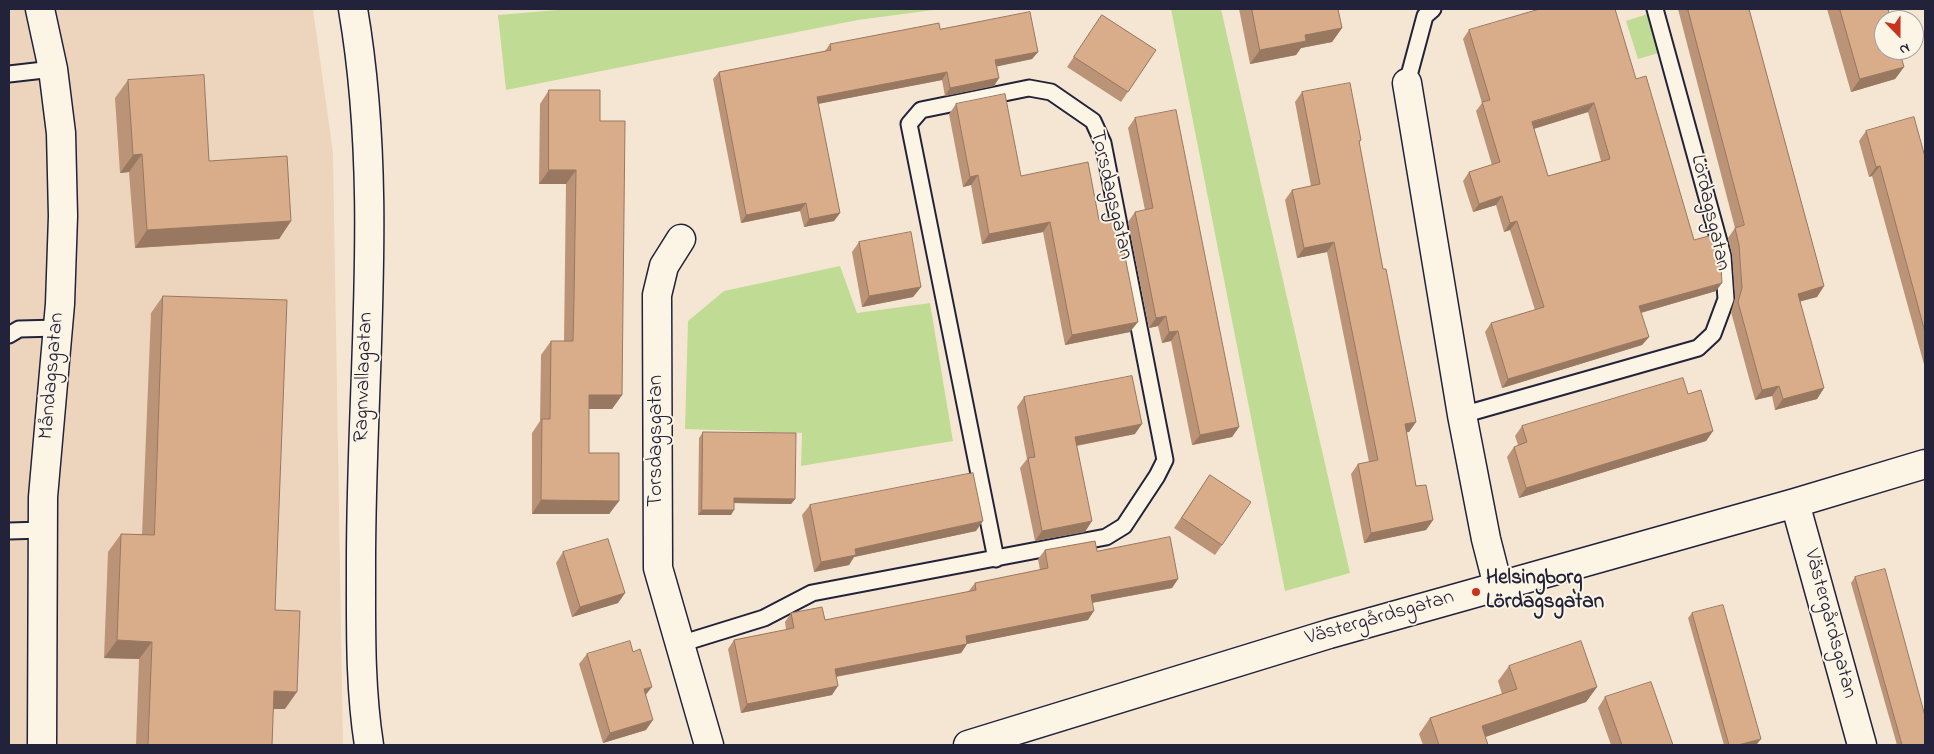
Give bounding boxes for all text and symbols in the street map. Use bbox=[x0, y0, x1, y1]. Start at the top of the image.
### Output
north arrow bbox=[1874, 10, 1924, 60]
text: N bbox=[1896, 37, 1913, 60]
street label: Torsdagsgatan bbox=[1083, 128, 1137, 262]
street label: Lördagsgatan bbox=[1683, 153, 1735, 273]
street label: Måndagsgatan bbox=[35, 312, 71, 440]
street label: Ragnvallagatan bbox=[350, 312, 380, 442]
street label: Torsdagsgatan bbox=[645, 375, 671, 507]
street label: Västergårdsgatan bbox=[1797, 547, 1861, 701]
place label: Helsingborg Lördagsgatan bbox=[1486, 567, 1604, 617]
street label: Västergårdsgatan bbox=[1303, 586, 1457, 652]
marker: Helsingborg Lördagsgatan bbox=[1470, 586, 1482, 598]

